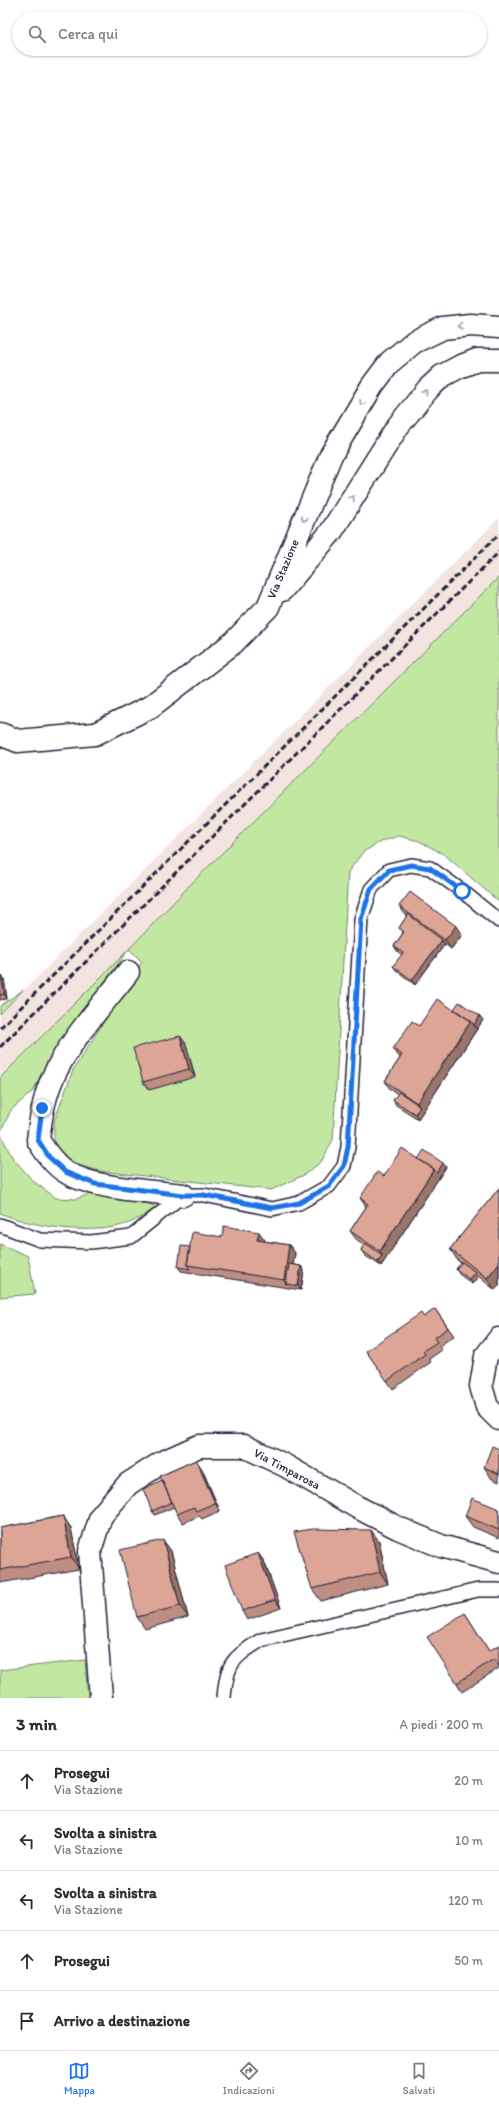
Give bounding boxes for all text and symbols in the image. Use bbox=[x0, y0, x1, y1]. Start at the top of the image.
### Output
search box bbox=[12, 12, 487, 56]
icon: search bbox=[26, 23, 48, 45]
text: Cerca qui bbox=[58, 25, 118, 43]
one-way arrow bbox=[457, 321, 463, 330]
one-way arrow bbox=[421, 389, 428, 396]
one-way arrow bbox=[360, 399, 367, 406]
one-way arrow bbox=[347, 496, 354, 503]
one-way arrow bbox=[301, 515, 309, 522]
street label: Via Stazione bbox=[264, 537, 302, 601]
route start bbox=[453, 882, 471, 900]
route end bbox=[33, 1099, 51, 1117]
street label: Via Timparosa bbox=[251, 1446, 323, 1493]
text: 3 min bbox=[16, 1714, 57, 1734]
text: A piedi · 200 m bbox=[399, 1717, 483, 1732]
text: Prosegui bbox=[54, 1764, 110, 1782]
icon: ahead bbox=[16, 1770, 38, 1792]
text: 20 m bbox=[454, 1773, 483, 1788]
text: Via Stazione bbox=[54, 1782, 123, 1797]
text: Svolta a sinistra bbox=[54, 1824, 157, 1842]
icon: left bbox=[16, 1830, 38, 1852]
text: 10 m bbox=[455, 1833, 483, 1848]
text: Via Stazione bbox=[54, 1842, 123, 1857]
text: Svolta a sinistra bbox=[54, 1884, 157, 1902]
icon: left bbox=[16, 1890, 38, 1912]
text: 120 m bbox=[448, 1893, 483, 1908]
text: Via Stazione bbox=[54, 1902, 123, 1917]
icon: ahead bbox=[16, 1950, 38, 1972]
text: Prosegui bbox=[54, 1952, 110, 1970]
text: 50 m bbox=[454, 1953, 483, 1968]
icon: arrive bbox=[16, 2010, 38, 2032]
text: Arrivo a destinazione bbox=[54, 2012, 190, 2030]
tab: Mappa bbox=[64, 2060, 95, 2097]
tab: Indicazioni bbox=[223, 2060, 275, 2097]
tab: Salvati bbox=[403, 2060, 435, 2097]

